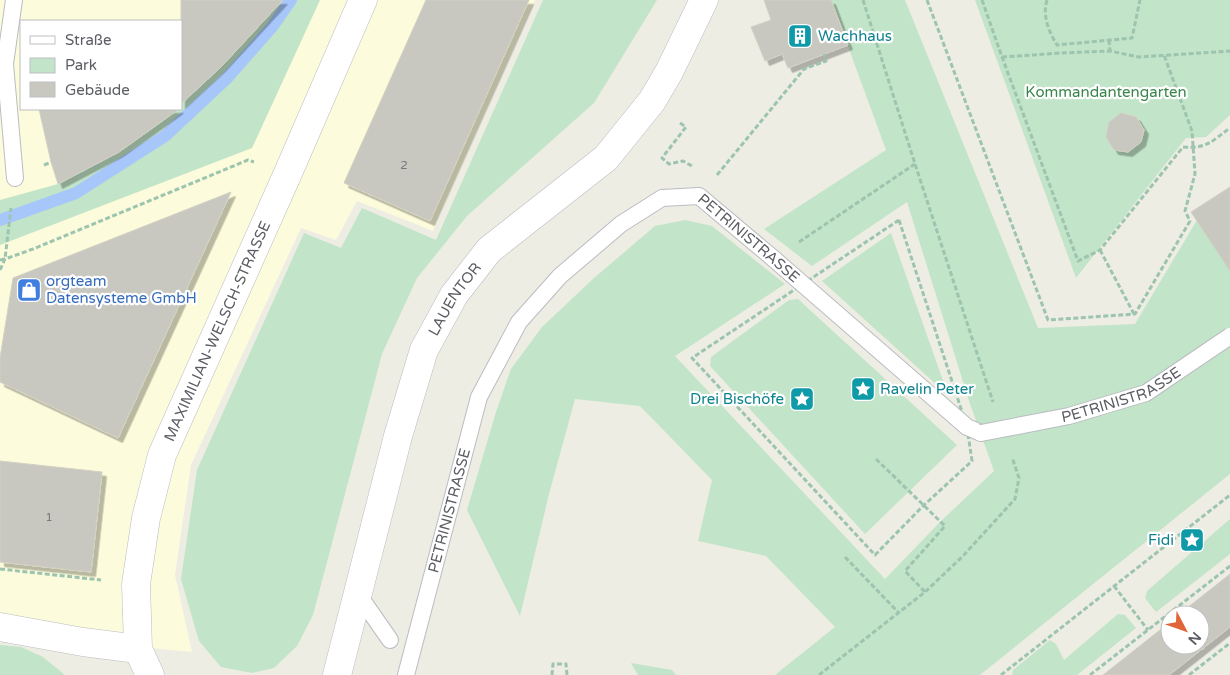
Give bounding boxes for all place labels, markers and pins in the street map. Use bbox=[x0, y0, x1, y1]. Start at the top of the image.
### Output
building icon: Wachhaus bbox=[787, 23, 813, 49]
place label: Wachhaus bbox=[818, 27, 892, 45]
place label: orgteam Datensysteme GmbH bbox=[46, 272, 197, 307]
shop icon: orgteam Datensysteme GmbH bbox=[16, 277, 42, 303]
place icon: Ravelin Peter bbox=[850, 376, 876, 402]
place label: Ravelin Peter bbox=[880, 380, 974, 398]
place icon: Drei Bischöfe bbox=[789, 386, 815, 412]
place label: Drei Bischöfe bbox=[690, 390, 784, 408]
place icon: Fidi bbox=[1179, 527, 1205, 553]
place label: Fidi bbox=[1148, 531, 1174, 549]

